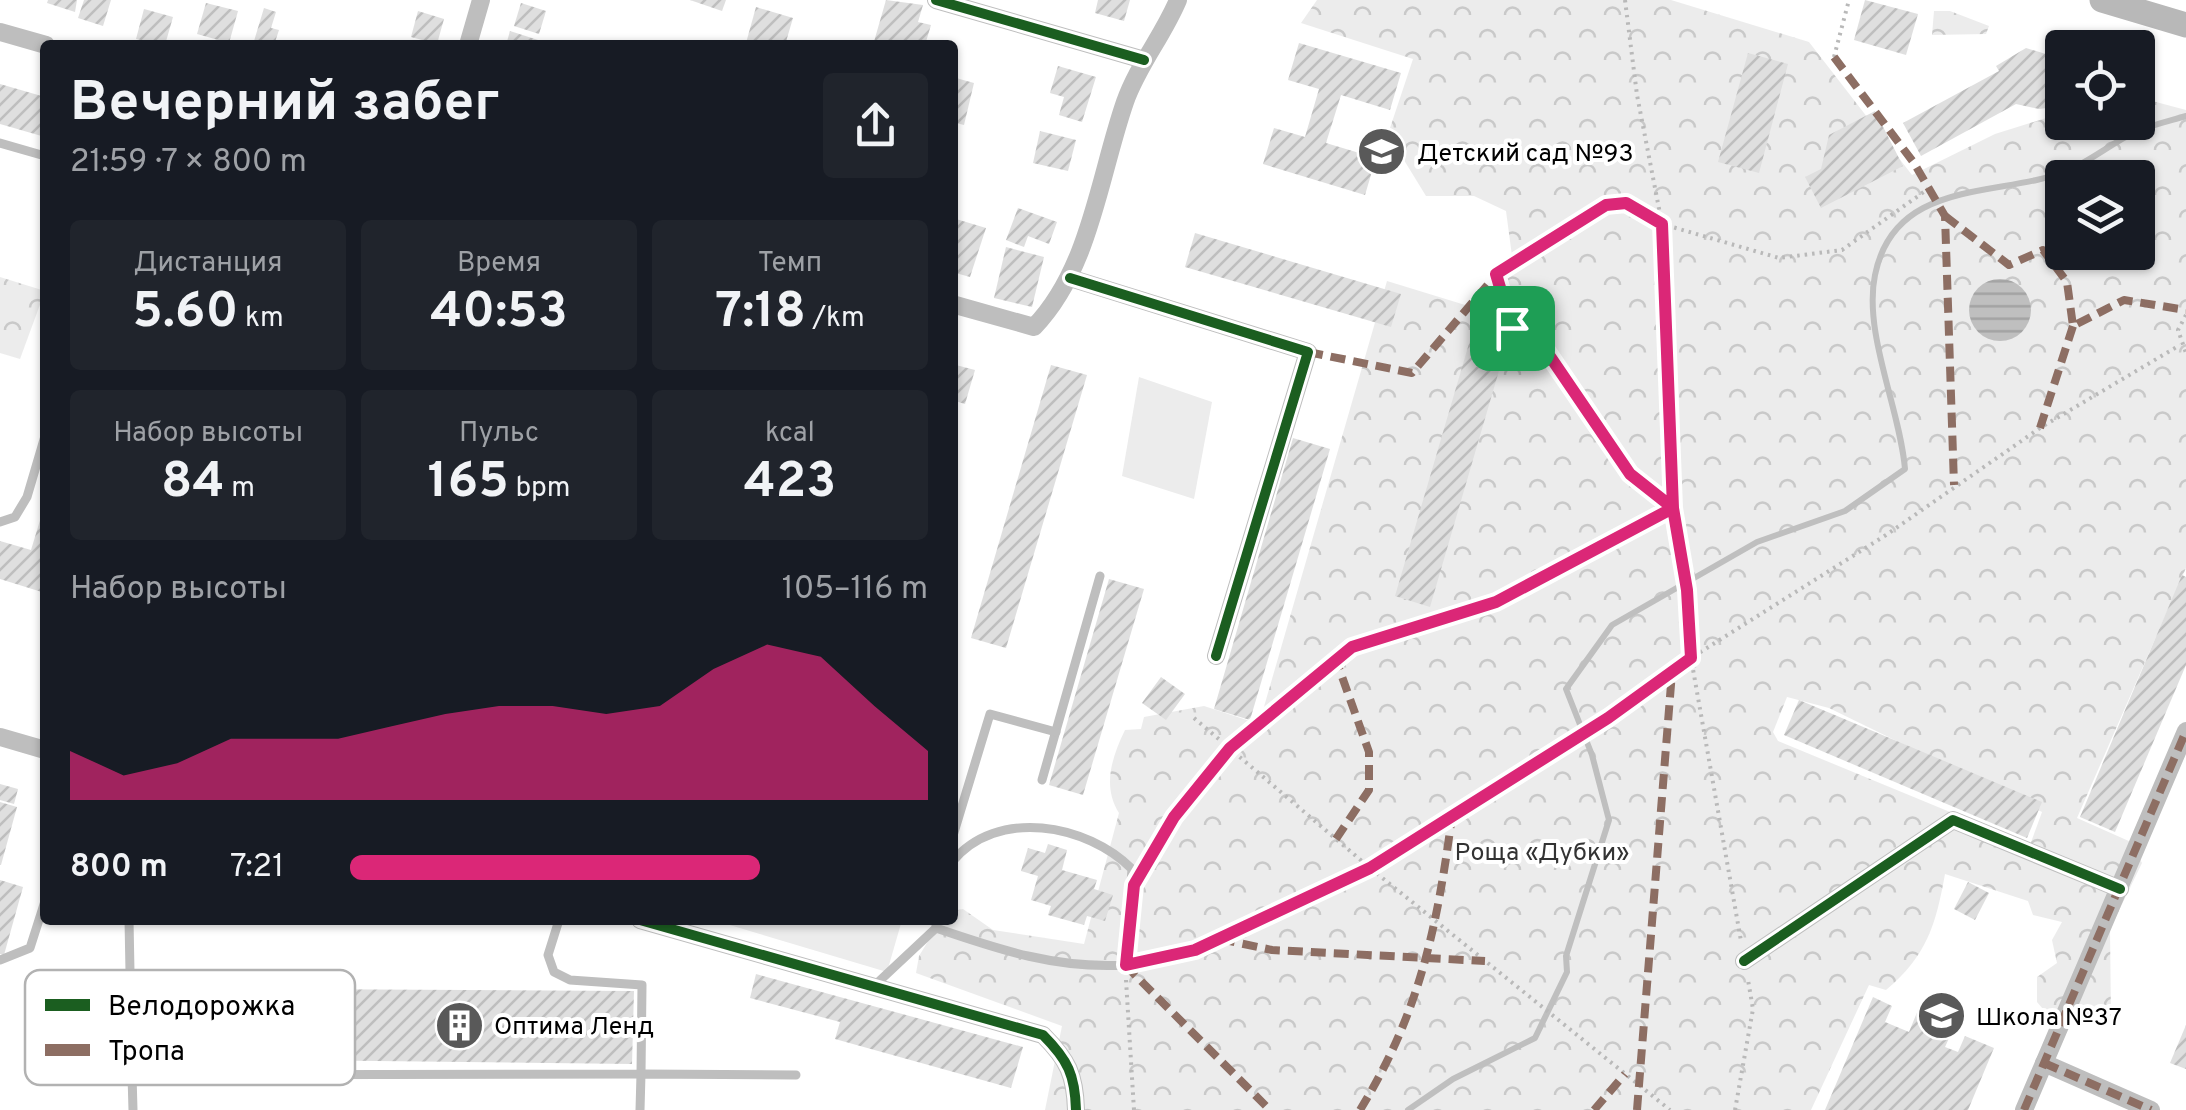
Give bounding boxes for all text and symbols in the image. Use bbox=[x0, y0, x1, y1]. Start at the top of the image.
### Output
map controls bbox=[2045, 30, 2155, 270]
button: locate bbox=[2045, 30, 2155, 140]
text: Вечерний забег bbox=[70, 70, 499, 140]
button: share bbox=[823, 73, 928, 178]
school or university icon: Детский сад №93 bbox=[1356, 126, 1408, 178]
place label: Детский сад №93 bbox=[1417, 139, 1633, 171]
text: 21:59 · 7 × 800 m bbox=[70, 143, 307, 183]
button: layers bbox=[2045, 160, 2155, 270]
text: Дистанция bbox=[133, 246, 283, 282]
text: Время bbox=[457, 246, 541, 282]
text: Темп bbox=[758, 246, 822, 282]
text: 5.60 bbox=[132, 282, 238, 345]
text: 40:53 bbox=[430, 282, 568, 345]
text: 7:18 bbox=[715, 282, 806, 345]
pin bbox=[1470, 286, 1555, 371]
text: km bbox=[238, 301, 284, 337]
text: /km bbox=[806, 301, 865, 337]
icon: arrive bbox=[1485, 301, 1540, 356]
text: Набор высоты bbox=[113, 416, 303, 452]
text: Пульс bbox=[459, 416, 539, 452]
text: kcal bbox=[765, 416, 815, 452]
text: 84 bbox=[161, 452, 225, 515]
text: 165 bbox=[428, 452, 509, 515]
text: 423 bbox=[744, 452, 836, 515]
text: m bbox=[225, 471, 255, 507]
text: bpm bbox=[509, 471, 570, 507]
text: Набор высоты bbox=[70, 570, 287, 610]
text: 105–116 m bbox=[782, 570, 928, 610]
park label: Роща «Дубки» bbox=[1455, 838, 1629, 870]
text: 800 m bbox=[70, 848, 168, 888]
text: 7:21 bbox=[230, 848, 284, 888]
legend bbox=[25, 970, 355, 1085]
text: Велодорожка bbox=[108, 990, 295, 1026]
school or university icon: Школа №37 bbox=[1915, 990, 1967, 1042]
building icon: Оптима Ленд bbox=[433, 999, 485, 1051]
place label: Школа №37 bbox=[1976, 1003, 2122, 1035]
place label: Оптима Ленд bbox=[494, 1012, 654, 1044]
text: Тропа bbox=[108, 1035, 185, 1071]

